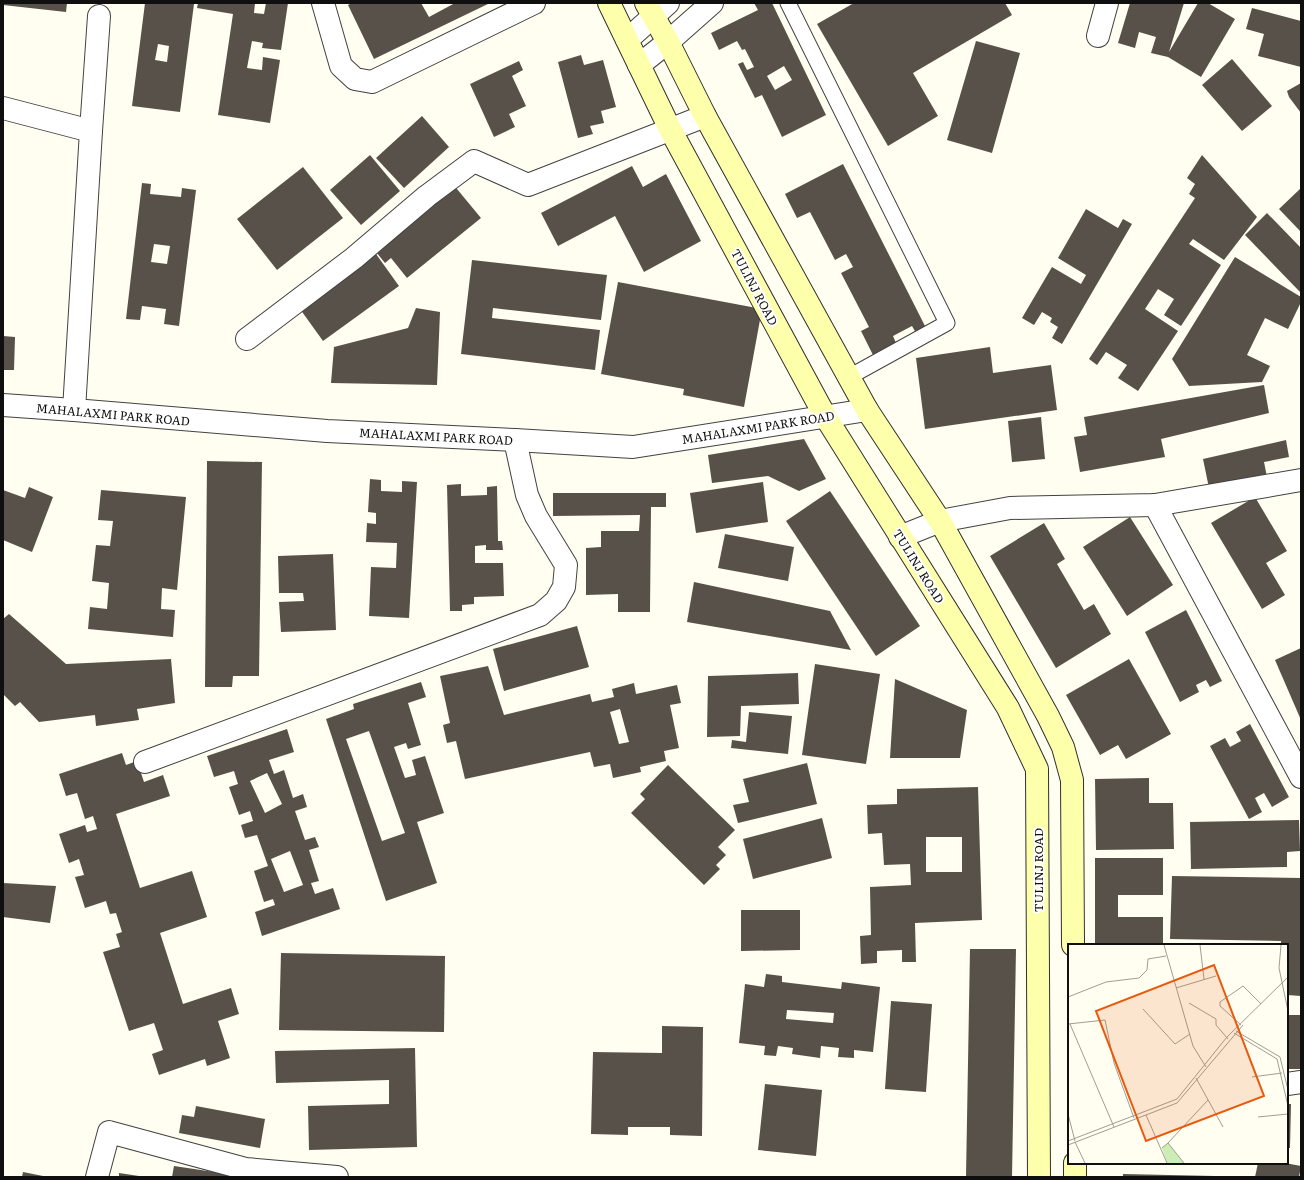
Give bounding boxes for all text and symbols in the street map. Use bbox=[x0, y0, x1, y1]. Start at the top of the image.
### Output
street label: TULINJ ROAD bbox=[727, 245, 783, 329]
street label: MAHALAXMI PARK ROAD bbox=[35, 398, 191, 430]
street label: MAHALAXMI PARK ROAD bbox=[680, 406, 836, 448]
street label: MAHALAXMI PARK ROAD bbox=[358, 423, 514, 449]
street label: TULINJ ROAD bbox=[889, 525, 949, 607]
street label: TULINJ ROAD bbox=[1029, 828, 1047, 912]
inset map bbox=[1068, 944, 1288, 1164]

